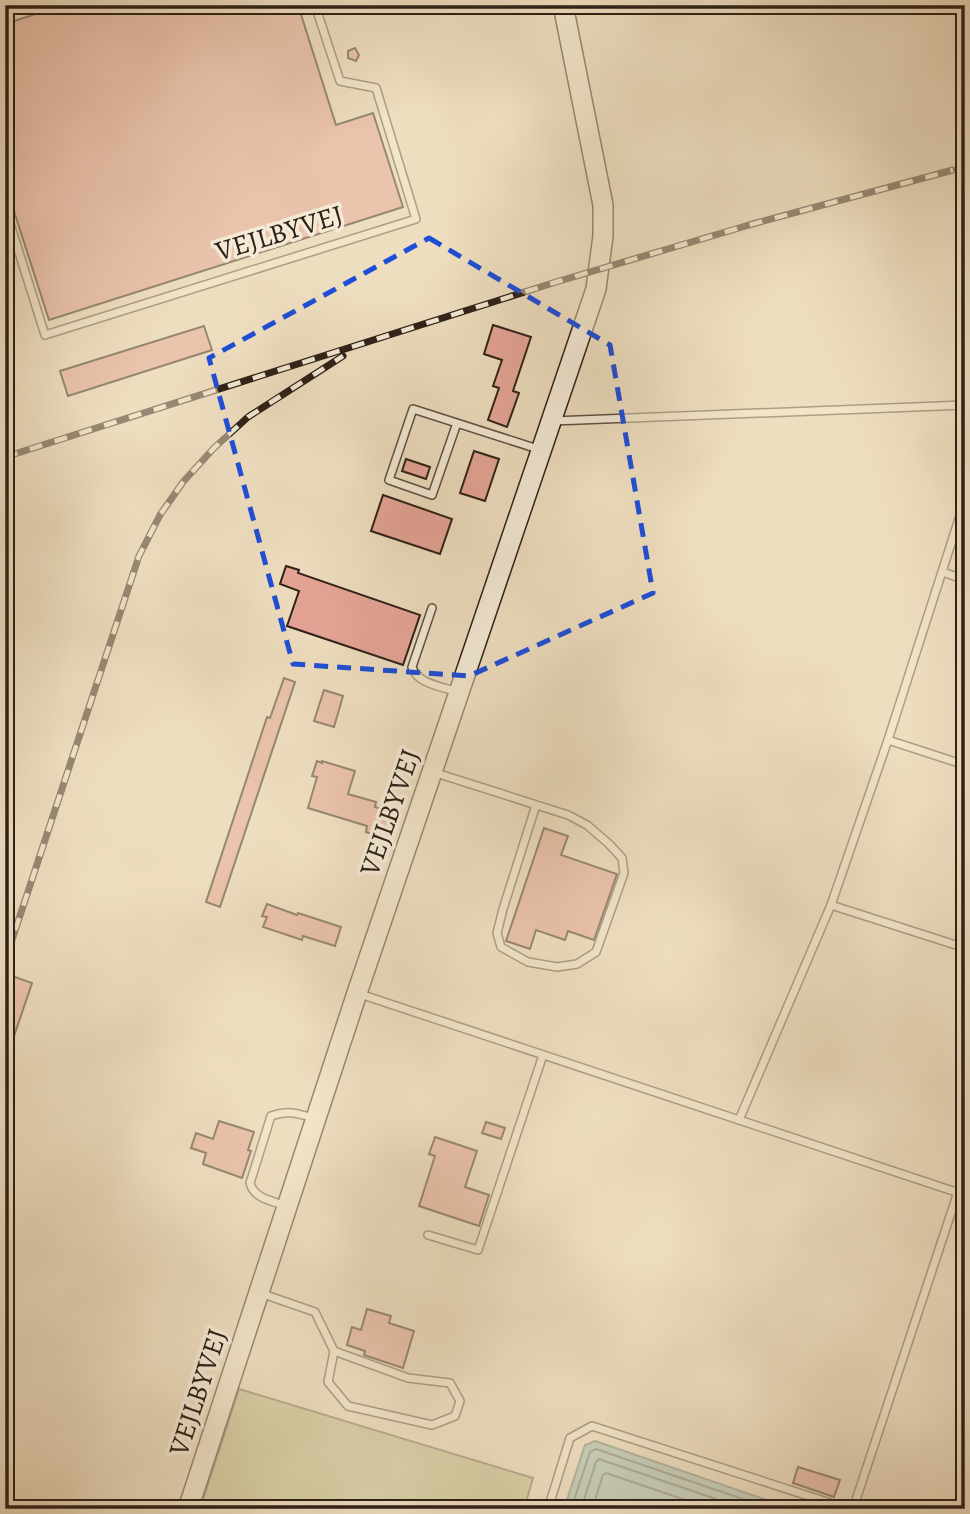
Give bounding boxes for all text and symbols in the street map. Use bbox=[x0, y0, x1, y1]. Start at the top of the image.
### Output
street label: VEJLBYVEJ bbox=[210, 196, 348, 271]
street label: VEJLBYVEJ bbox=[350, 744, 429, 882]
street label: VEJLBYVEJ bbox=[159, 1324, 236, 1462]

